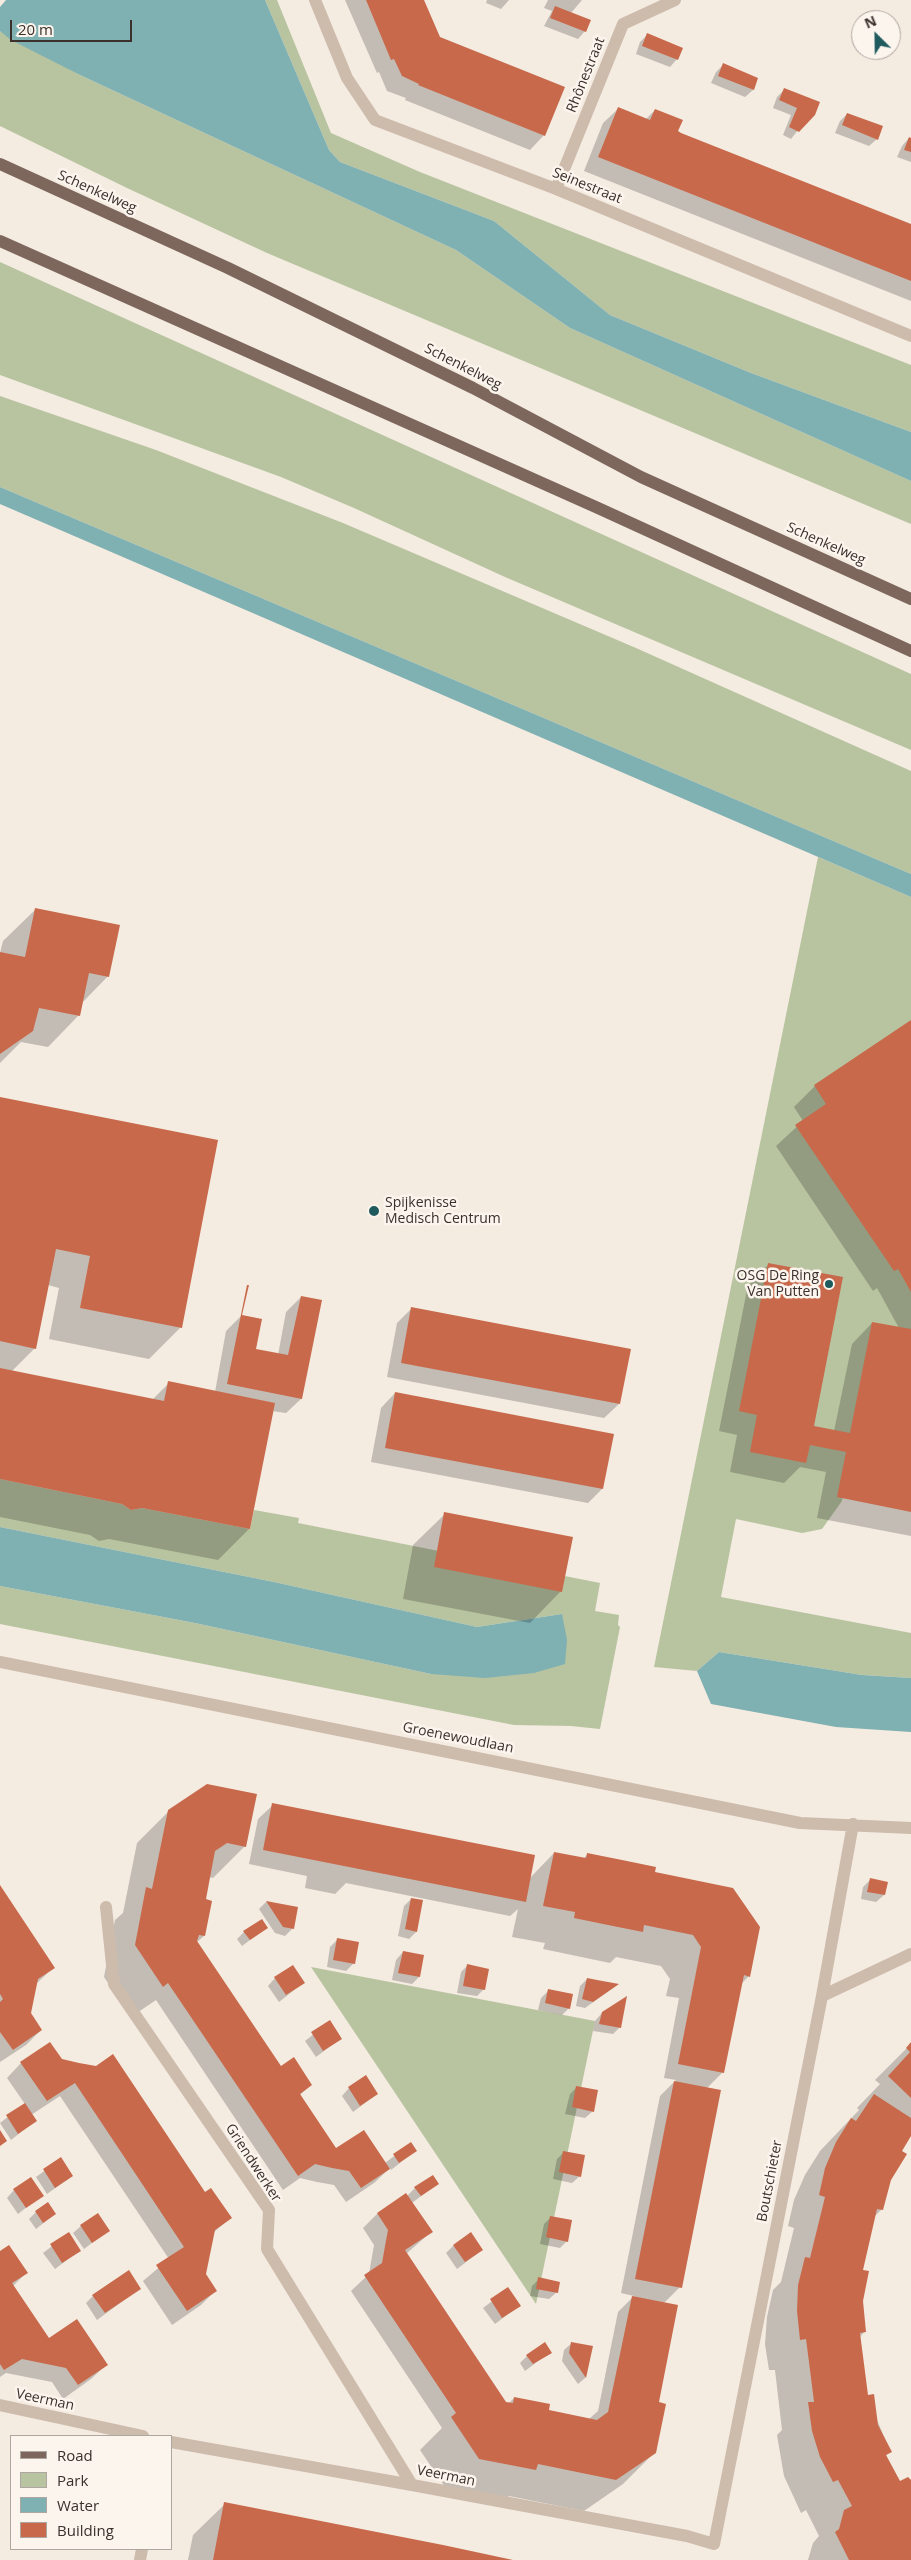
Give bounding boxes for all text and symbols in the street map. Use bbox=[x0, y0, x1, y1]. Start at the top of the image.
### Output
scale bar bbox=[12, 10, 135, 42]
north arrow bbox=[851, 10, 901, 60]
text: N bbox=[861, 11, 879, 33]
text: 20 m bbox=[18, 19, 53, 39]
street label: Rhônestraat bbox=[563, 35, 609, 115]
street label: Seinestraat bbox=[550, 164, 624, 208]
street label: Schenkelweg bbox=[55, 167, 139, 217]
street label: Schenkelweg bbox=[422, 340, 504, 394]
street label: Schenkelweg bbox=[784, 519, 868, 569]
place label: Spijkenisse Medisch Centrum bbox=[385, 1195, 501, 1228]
marker: Spijkenisse Medisch Centrum bbox=[367, 1204, 381, 1218]
place label: OSG De Ring Van Putten bbox=[737, 1268, 819, 1300]
marker: OSG De Ring Van Putten bbox=[823, 1278, 835, 1290]
street label: Groenewoudlaan bbox=[401, 1719, 515, 1757]
street label: Griendwerker bbox=[221, 2121, 285, 2205]
street label: Boutschieter bbox=[754, 2139, 786, 2223]
street label: Veerman bbox=[14, 2386, 76, 2414]
legend bbox=[10, 2435, 172, 2550]
text: Road bbox=[57, 2445, 93, 2465]
street label: Veerman bbox=[415, 2462, 477, 2490]
text: Park bbox=[57, 2470, 88, 2490]
text: Water bbox=[57, 2495, 99, 2515]
text: Building bbox=[57, 2520, 114, 2540]

